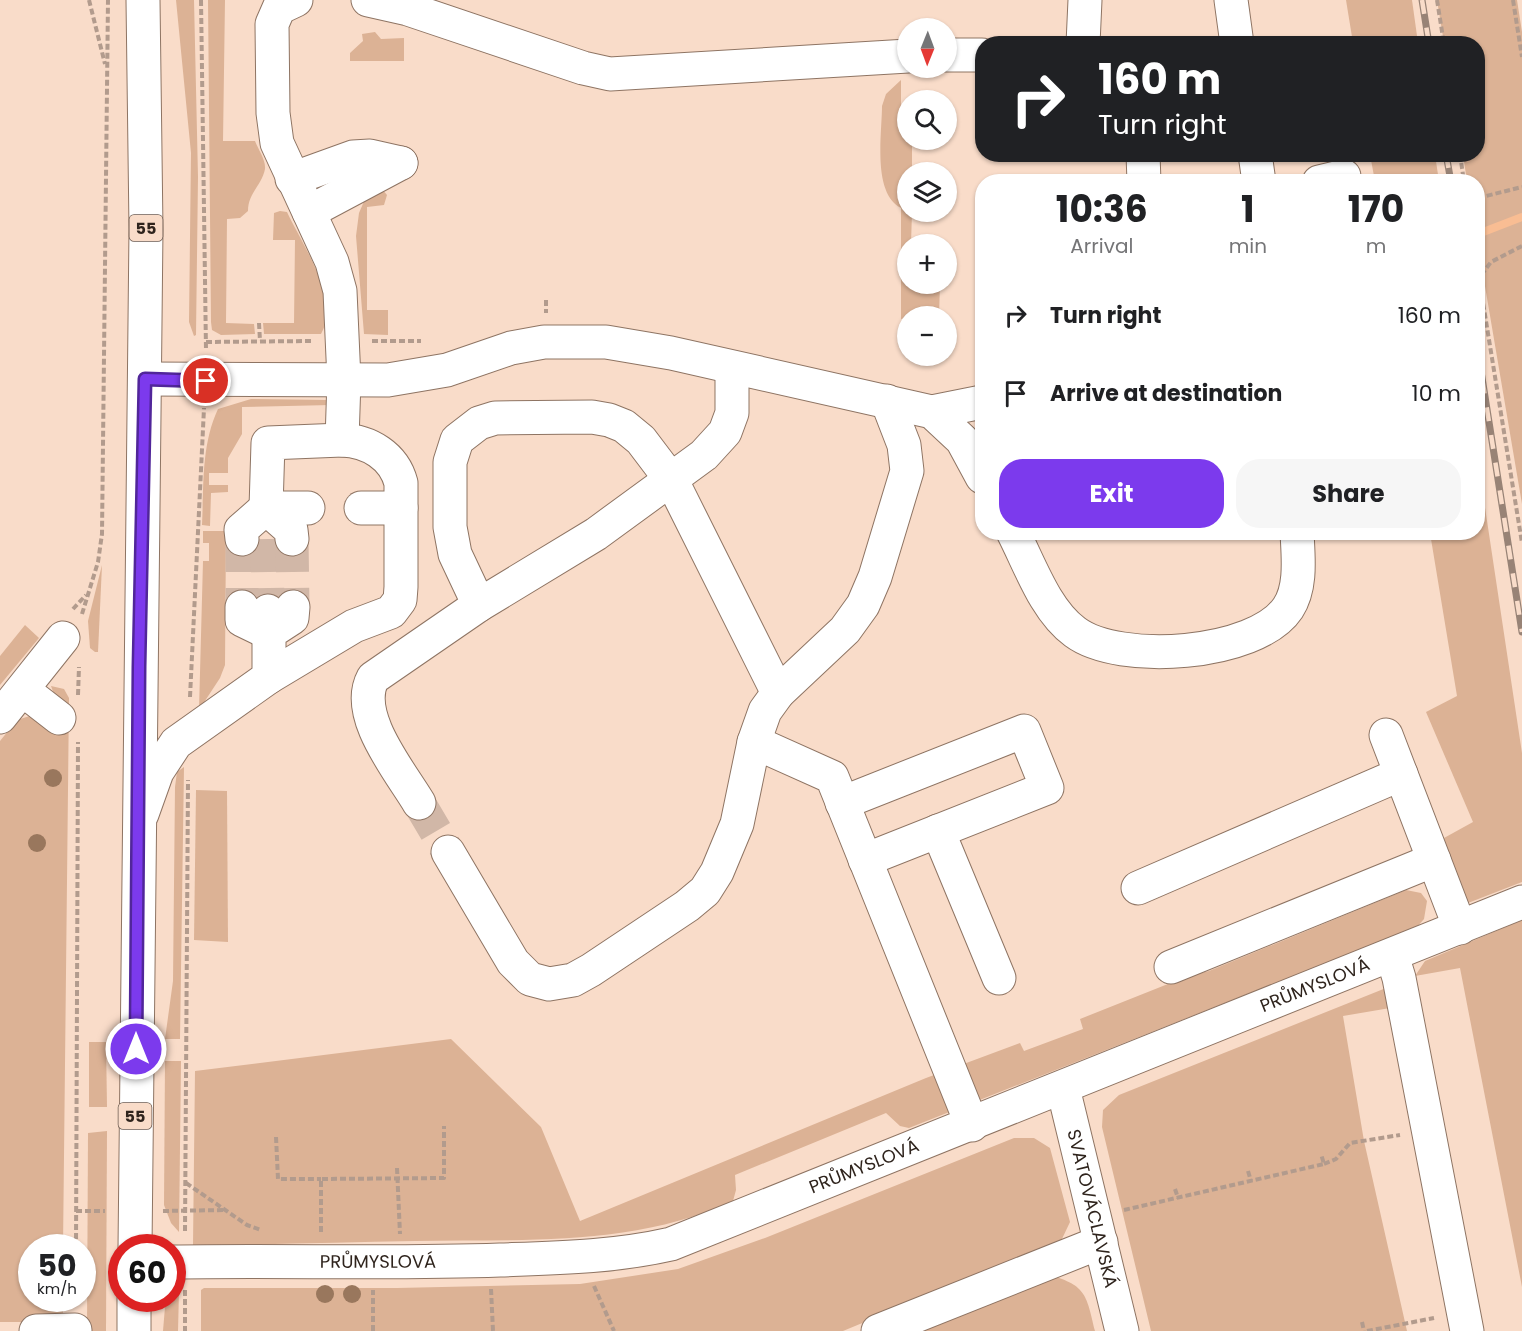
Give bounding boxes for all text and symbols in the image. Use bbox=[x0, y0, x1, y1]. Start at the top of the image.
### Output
north arrow bbox=[897, 18, 957, 78]
map controls bbox=[897, 18, 957, 366]
text: 160 m bbox=[1098, 50, 1221, 109]
icon: right bbox=[999, 60, 1077, 138]
button: search bbox=[897, 90, 957, 150]
text: Turn right bbox=[1098, 106, 1227, 143]
button: layers bbox=[897, 162, 957, 222]
text: 10:36 bbox=[1056, 184, 1148, 235]
text: 1 bbox=[1241, 184, 1255, 235]
text: 170 bbox=[1348, 184, 1404, 235]
road number: 55 bbox=[130, 215, 162, 241]
text: Arrival bbox=[1070, 232, 1133, 260]
text: min bbox=[1229, 232, 1267, 260]
text: m bbox=[1366, 232, 1386, 260]
button: + bbox=[897, 234, 957, 294]
icon: right bbox=[999, 299, 1032, 332]
text: Turn right bbox=[1050, 300, 1161, 331]
text: 160 m bbox=[1398, 300, 1461, 331]
button: − bbox=[897, 306, 957, 366]
pin bbox=[180, 355, 231, 406]
icon: arrive bbox=[189, 364, 222, 397]
icon: arrive bbox=[999, 377, 1032, 410]
text: Arrive at destination bbox=[1050, 378, 1282, 409]
text: 10 m bbox=[1412, 378, 1461, 409]
button: Exit bbox=[999, 459, 1224, 528]
button: Share bbox=[1236, 459, 1461, 528]
street label: PRŮMYSLOVÁ bbox=[1256, 951, 1373, 1018]
position arrow bbox=[104, 1017, 168, 1081]
road number: 55 bbox=[118, 1103, 152, 1129]
street label: SVATOVÁCLAVSKÁ bbox=[1061, 1126, 1124, 1290]
street label: PRŮMYSLOVÁ bbox=[805, 1133, 922, 1199]
speed limit sign: 60 bbox=[108, 1234, 186, 1312]
text: 50 bbox=[37, 1244, 77, 1287]
street label: PRŮMYSLOVÁ bbox=[320, 1249, 436, 1274]
text: km/h bbox=[37, 1278, 77, 1299]

